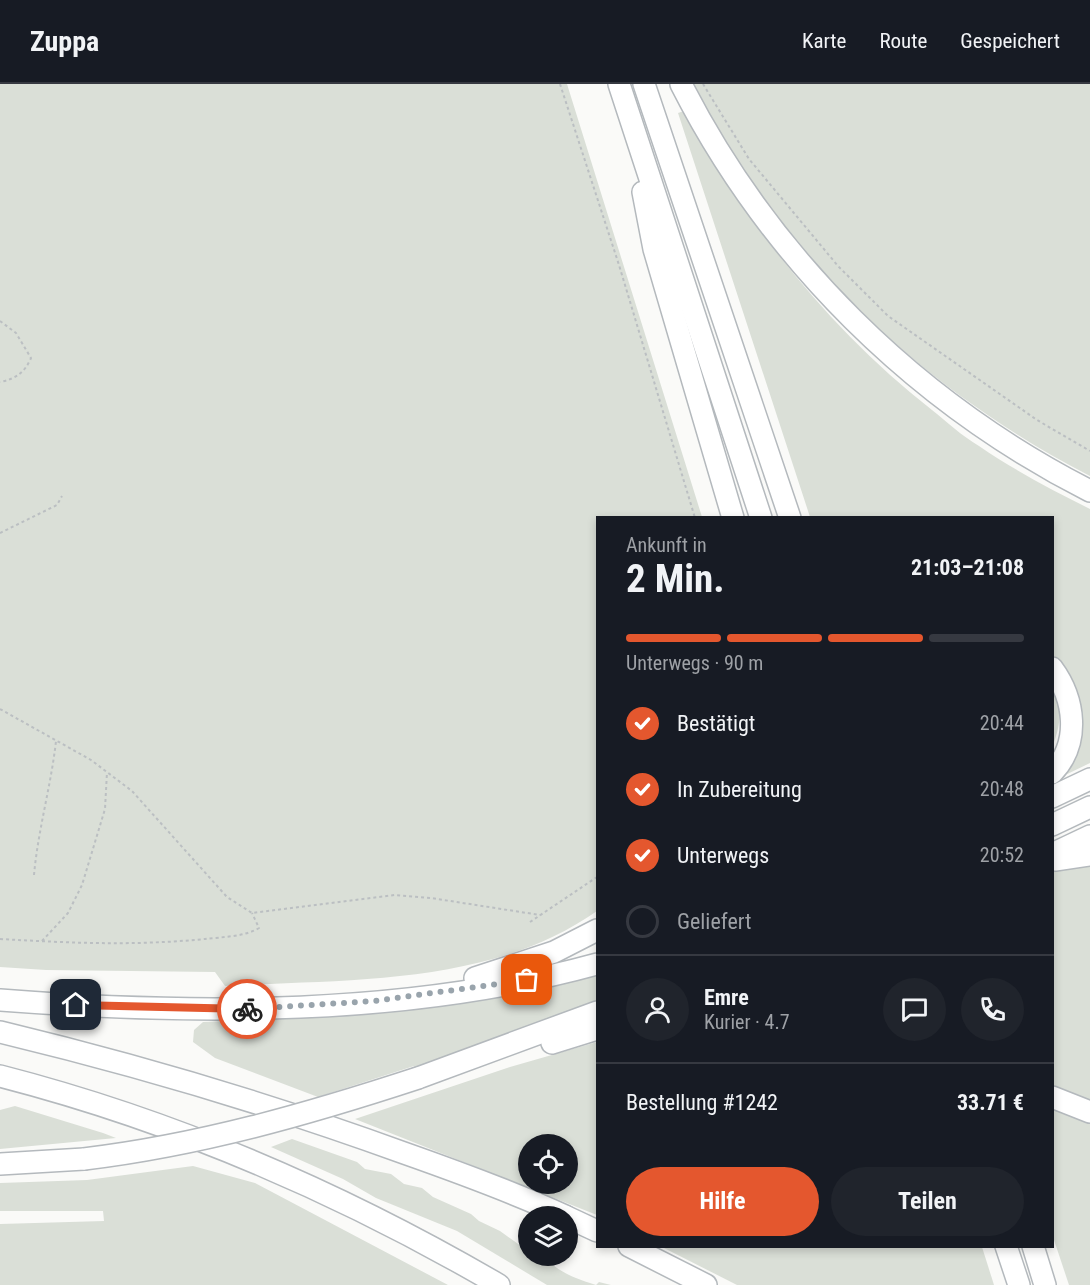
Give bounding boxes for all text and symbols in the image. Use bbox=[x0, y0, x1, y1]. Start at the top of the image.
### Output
text: Zuppa bbox=[30, 25, 99, 58]
text: Karte bbox=[802, 29, 846, 53]
text: Route bbox=[879, 29, 927, 53]
text: Gespeichert bbox=[960, 29, 1060, 53]
text: Ankunft in bbox=[626, 533, 707, 557]
text: 21:03–21:08 bbox=[911, 555, 1024, 580]
text: 2 Min. bbox=[626, 556, 725, 602]
text: Unterwegs · 90 m bbox=[626, 651, 763, 675]
icon: check bbox=[626, 707, 659, 740]
text: Bestätigt bbox=[677, 711, 755, 736]
text: 20:44 bbox=[980, 711, 1024, 735]
icon: check bbox=[626, 773, 659, 806]
text: In Zubereitung bbox=[677, 777, 802, 802]
text: 20:48 bbox=[980, 777, 1024, 801]
icon: check bbox=[626, 839, 659, 872]
text: Unterwegs bbox=[677, 843, 769, 868]
text: 20:52 bbox=[980, 843, 1024, 867]
text: Geliefert bbox=[677, 909, 752, 934]
pin bbox=[501, 954, 552, 1005]
icon: bag bbox=[510, 963, 543, 996]
button: person bbox=[626, 978, 689, 1041]
button: chat bbox=[883, 978, 946, 1041]
button: phone bbox=[961, 978, 1024, 1041]
pin bbox=[50, 979, 101, 1030]
courier bbox=[217, 979, 277, 1039]
text: Emre bbox=[704, 985, 749, 1010]
icon: home bbox=[59, 988, 92, 1021]
icon: bike bbox=[231, 993, 264, 1026]
text: Kurier · 4.7 bbox=[704, 1010, 790, 1034]
text: Bestellung #1242 bbox=[626, 1090, 778, 1115]
text: 33.71 € bbox=[957, 1090, 1024, 1115]
map controls bbox=[518, 1134, 578, 1266]
button: locate bbox=[518, 1134, 578, 1194]
button: Hilfe bbox=[626, 1167, 819, 1236]
button: Teilen bbox=[831, 1167, 1024, 1236]
button: layers bbox=[518, 1206, 578, 1266]

